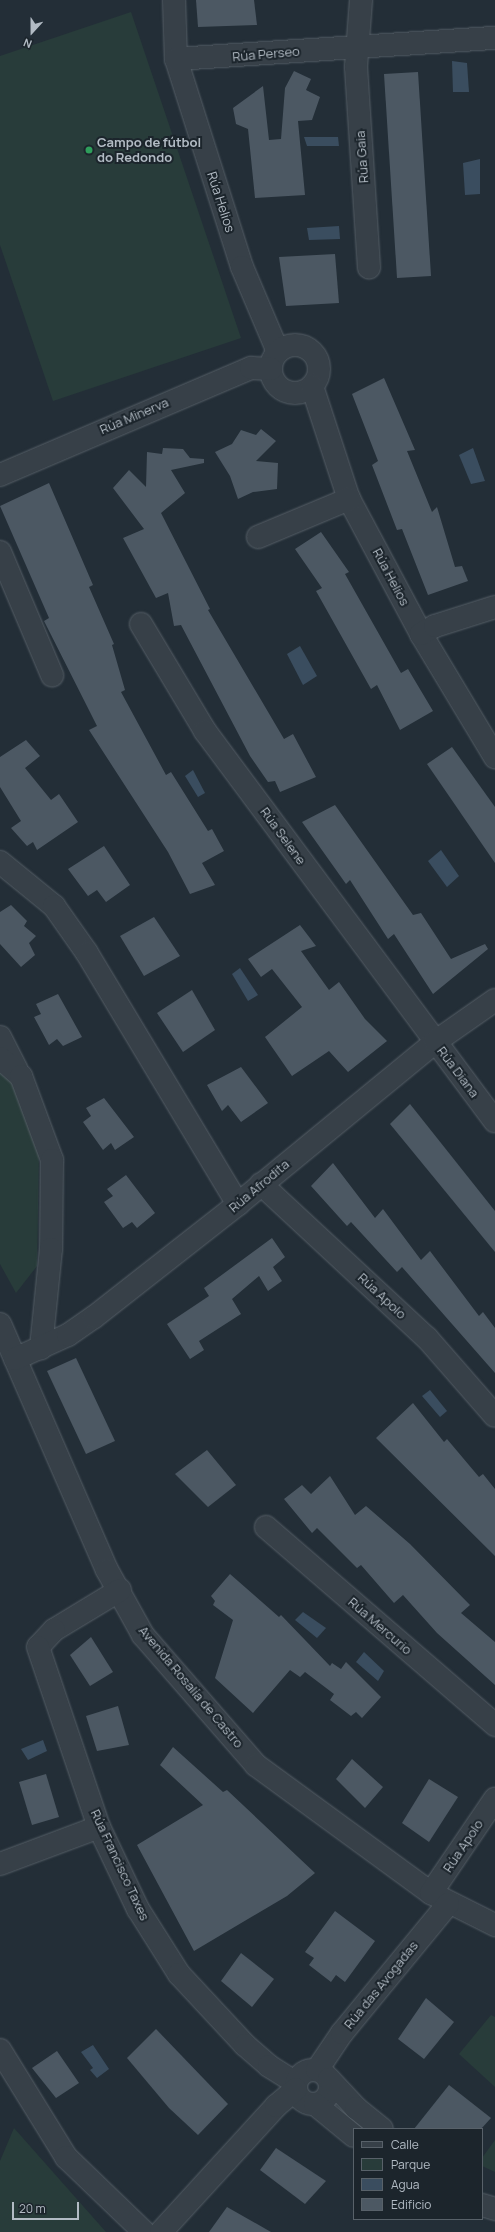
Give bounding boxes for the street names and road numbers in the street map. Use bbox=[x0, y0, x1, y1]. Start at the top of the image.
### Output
street label: Rúa Perseo bbox=[232, 43, 300, 65]
street label: Rúa Gaia bbox=[352, 130, 372, 184]
street label: Rúa Helios bbox=[204, 170, 238, 234]
street label: Rúa Minerva bbox=[97, 395, 171, 437]
street label: Rúa Helios bbox=[369, 546, 413, 608]
street label: Rúa Selene bbox=[257, 804, 309, 868]
street label: Rúa Diana bbox=[434, 1043, 482, 1101]
street label: Rúa Afrodita bbox=[226, 1156, 292, 1216]
street label: Rúa Apolo bbox=[355, 1270, 409, 1322]
street label: Rúa Mercurio bbox=[345, 1594, 415, 1658]
street label: Avenida Rosalía de Castro bbox=[135, 1623, 247, 1751]
street label: Rúa Francisco Taxes bbox=[87, 1807, 153, 1923]
street label: Rúa Apolo bbox=[440, 1817, 486, 1875]
street label: Rúa das Avogadas bbox=[341, 1938, 421, 2032]

